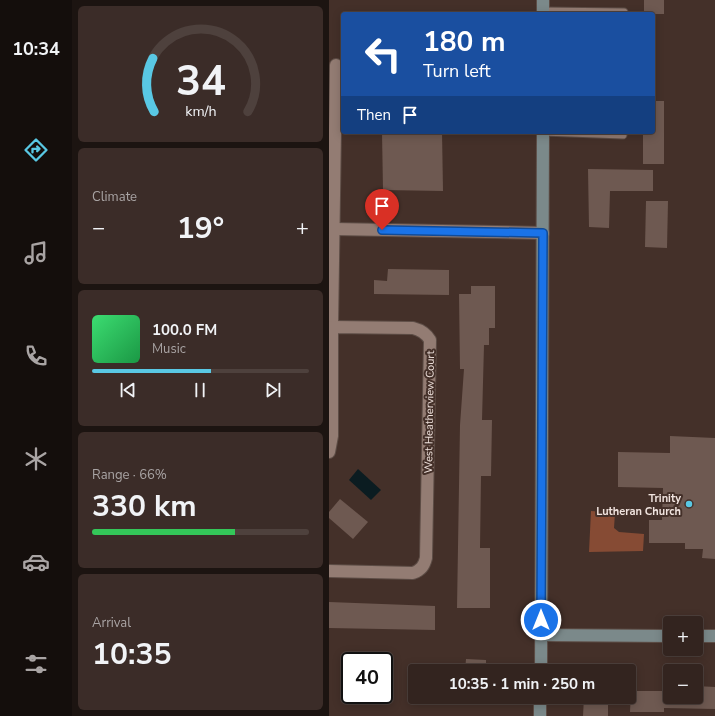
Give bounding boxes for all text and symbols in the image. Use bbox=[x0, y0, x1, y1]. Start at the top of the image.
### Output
text: 180 m bbox=[423, 23, 506, 61]
icon: left bbox=[357, 28, 409, 80]
text: 10:34 bbox=[12, 37, 60, 61]
text: 34 bbox=[176, 53, 225, 110]
text: Turn left bbox=[423, 59, 491, 83]
text: km/h bbox=[185, 102, 216, 121]
icon: arrive bbox=[399, 104, 421, 126]
text: Then bbox=[357, 105, 391, 125]
icon: directions bbox=[22, 136, 50, 164]
text: Climate bbox=[92, 188, 137, 206]
pin bbox=[365, 189, 399, 230]
icon: arrive bbox=[371, 195, 393, 217]
text: 19° bbox=[177, 208, 224, 249]
text: − bbox=[92, 213, 105, 243]
text: + bbox=[296, 213, 309, 243]
icon: music bbox=[22, 239, 50, 267]
text: 100.0 FM bbox=[152, 320, 217, 340]
text: Music bbox=[152, 340, 186, 358]
icon: phone bbox=[22, 342, 50, 370]
street label: West Heatherview Court bbox=[421, 350, 438, 474]
icon: previous bbox=[117, 379, 139, 401]
icon: pause bbox=[189, 379, 211, 401]
icon: next bbox=[262, 379, 284, 401]
icon: climate bbox=[22, 445, 50, 473]
text: Range · 66% bbox=[92, 466, 167, 484]
text: 330 km bbox=[92, 486, 197, 527]
place label: Trinity Lutheran Church bbox=[596, 491, 681, 519]
marker: Trinity Lutheran Church bbox=[684, 499, 694, 509]
icon: car bbox=[22, 548, 50, 576]
position arrow bbox=[520, 599, 562, 641]
text: Arrival bbox=[92, 614, 131, 632]
map controls bbox=[663, 616, 703, 704]
button: + bbox=[663, 616, 703, 656]
text: 10:35 bbox=[92, 634, 171, 675]
icon: filters bbox=[22, 650, 50, 678]
speed limit sign: 40 bbox=[341, 652, 393, 704]
button: − bbox=[663, 664, 703, 704]
text: 10:35 · 1 min · 250 m bbox=[449, 674, 595, 694]

